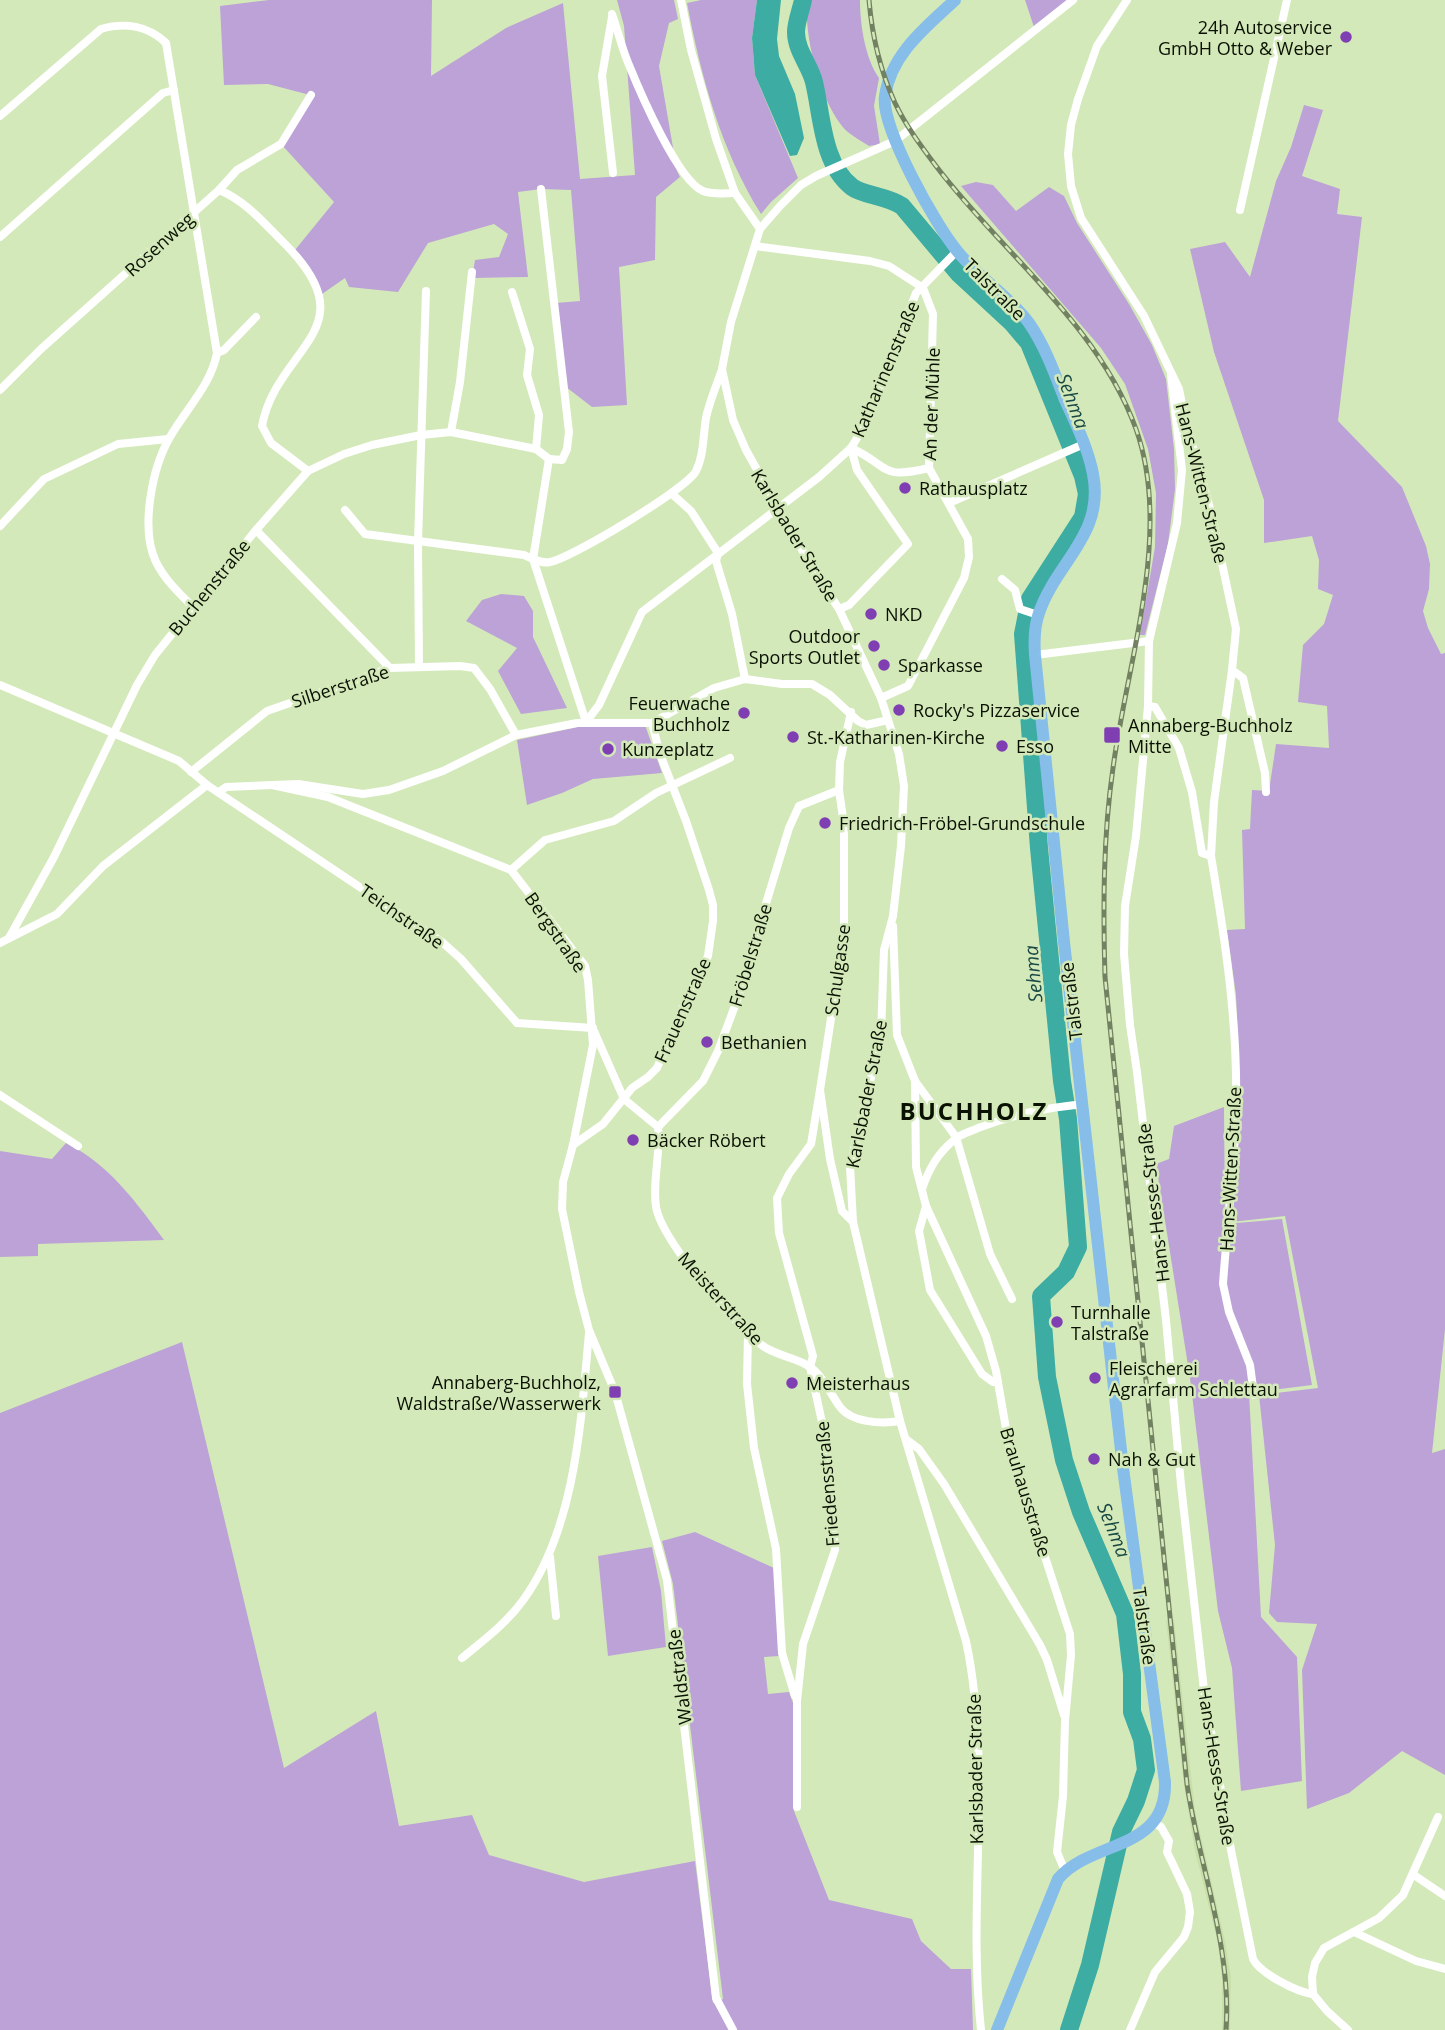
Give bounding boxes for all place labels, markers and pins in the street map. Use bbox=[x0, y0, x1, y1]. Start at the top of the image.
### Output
place label: 24h Autoservice GmbH Otto & Weber bbox=[1158, 15, 1333, 60]
marker: 24h Autoservice GmbH Otto & Weber bbox=[1338, 29, 1354, 45]
place label: Rathausplatz bbox=[919, 476, 1028, 500]
marker: Rathausplatz bbox=[897, 480, 913, 496]
place label: NKD bbox=[885, 602, 923, 626]
marker: NKD bbox=[863, 606, 879, 622]
place label: Outdoor Sports Outlet bbox=[749, 624, 861, 669]
marker: Outdoor Sports Outlet bbox=[866, 638, 882, 654]
place label: Sparkasse bbox=[898, 653, 983, 677]
marker: Sparkasse bbox=[876, 657, 892, 673]
place label: Feuerwache Buchholz bbox=[628, 691, 730, 736]
place label: Rocky's Pizzaservice bbox=[913, 698, 1080, 722]
marker: Rocky's Pizzaservice bbox=[891, 702, 907, 718]
marker: Feuerwache Buchholz bbox=[736, 705, 752, 721]
place label: Annaberg-Buchholz Mitte bbox=[1128, 713, 1293, 758]
place label: St.-Katharinen-Kirche bbox=[807, 725, 985, 749]
marker: Annaberg-Buchholz Mitte bbox=[1102, 725, 1122, 745]
marker: St.-Katharinen-Kirche bbox=[785, 729, 801, 745]
place label: Esso bbox=[1016, 734, 1054, 758]
place label: Kunzeplatz bbox=[622, 737, 714, 761]
marker: Esso bbox=[994, 738, 1010, 754]
marker: Kunzeplatz bbox=[600, 741, 616, 757]
place label: Friedrich-Fröbel-Grundschule bbox=[839, 811, 1085, 835]
marker: Friedrich-Fröbel-Grundschule bbox=[817, 815, 833, 831]
place label: Bethanien bbox=[721, 1030, 807, 1054]
marker: Bethanien bbox=[699, 1034, 715, 1050]
place label: Bäcker Röbert bbox=[647, 1128, 766, 1152]
marker: Bäcker Röbert bbox=[625, 1132, 641, 1148]
place label: Turnhalle Talstraße bbox=[1071, 1300, 1151, 1345]
marker: Turnhalle Talstraße bbox=[1049, 1314, 1065, 1330]
place label: Fleischerei Agrarfarm Schlettau bbox=[1109, 1356, 1278, 1401]
place label: Annaberg-Buchholz, Waldstraße/Wasserwerk bbox=[396, 1370, 602, 1415]
marker: Fleischerei Agrarfarm Schlettau bbox=[1087, 1370, 1103, 1386]
place label: Meisterhaus bbox=[806, 1371, 910, 1395]
marker: Meisterhaus bbox=[784, 1375, 800, 1391]
marker: Annaberg-Buchholz, Waldstraße/Wasserwerk bbox=[607, 1384, 623, 1400]
place label: Nah & Gut bbox=[1108, 1447, 1196, 1471]
marker: Nah & Gut bbox=[1086, 1451, 1102, 1467]

